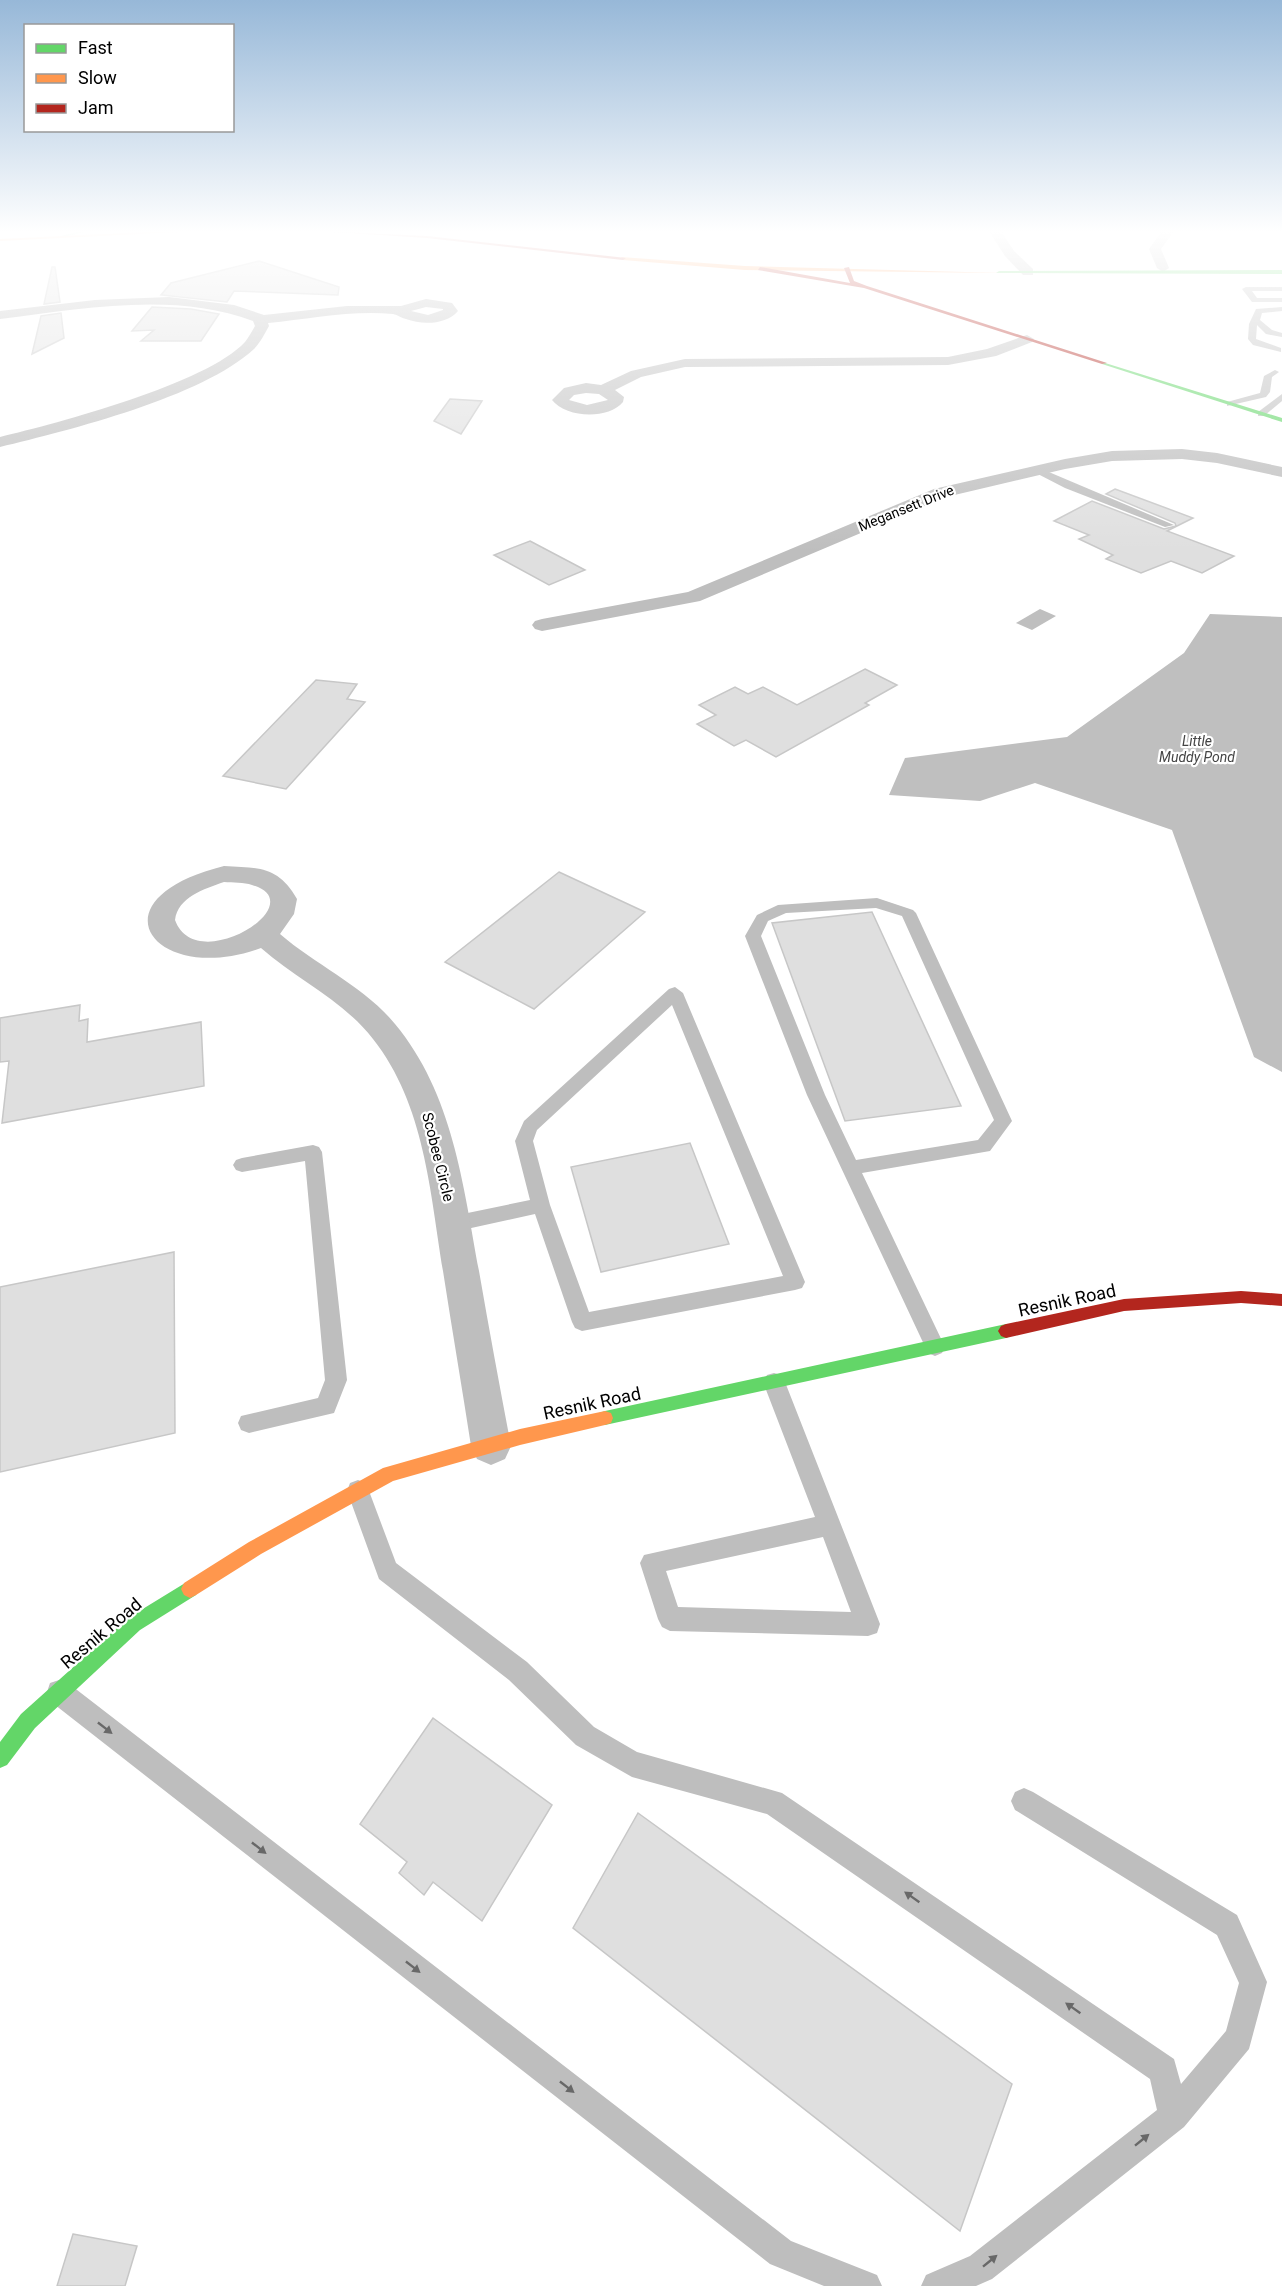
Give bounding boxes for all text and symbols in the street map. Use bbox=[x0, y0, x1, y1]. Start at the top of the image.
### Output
legend bbox=[24, 24, 234, 132]
text: Fast bbox=[78, 37, 113, 58]
text: Slow bbox=[78, 67, 117, 88]
text: Jam bbox=[78, 97, 114, 118]
street label: Megansett Drive bbox=[856, 482, 956, 534]
water label: Little Muddy Pond bbox=[1159, 733, 1235, 765]
street label: Scobee Circle bbox=[418, 1111, 458, 1203]
street label: Resnik Road bbox=[1016, 1279, 1118, 1321]
street label: Resnik Road bbox=[541, 1382, 643, 1424]
street label: Resnik Road bbox=[56, 1593, 146, 1673]
one-way arrow bbox=[98, 1722, 113, 1734]
one-way arrow bbox=[252, 1841, 267, 1853]
one-way arrow bbox=[905, 1891, 921, 1903]
one-way arrow bbox=[406, 1961, 421, 1973]
one-way arrow bbox=[1065, 2003, 1081, 2014]
one-way arrow bbox=[560, 2081, 575, 2093]
one-way arrow bbox=[1135, 2134, 1150, 2146]
one-way arrow bbox=[982, 2255, 998, 2268]

